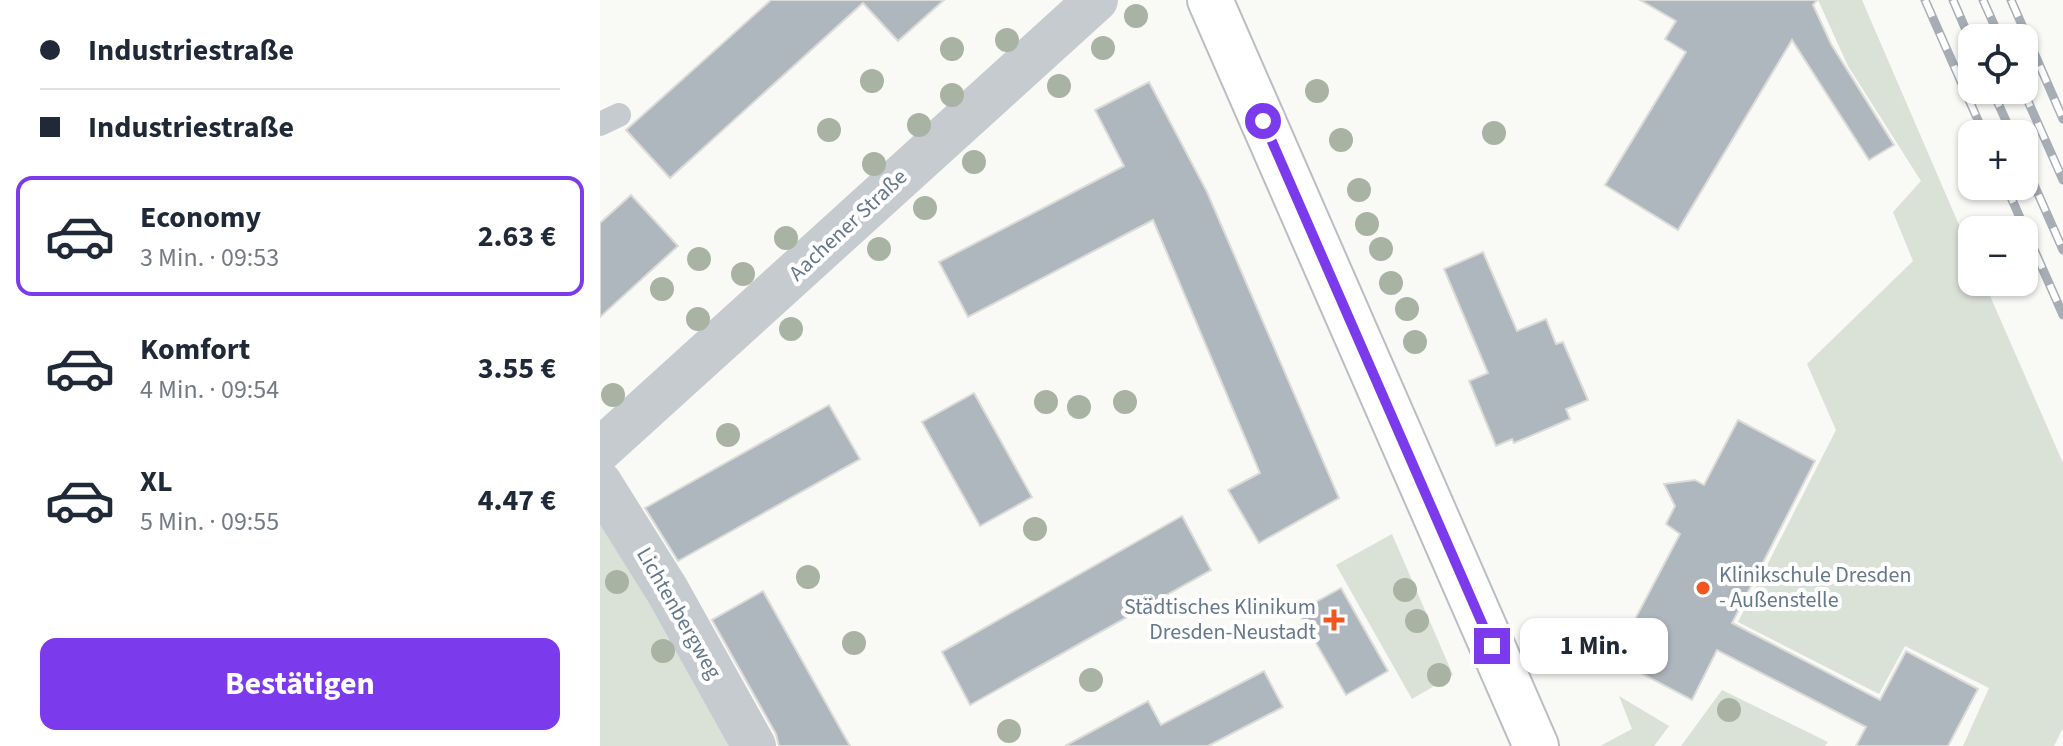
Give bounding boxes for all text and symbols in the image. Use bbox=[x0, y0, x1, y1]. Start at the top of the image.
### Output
map controls bbox=[1958, 24, 2038, 296]
button: locate bbox=[1958, 24, 2038, 104]
text: Industriestraße bbox=[88, 29, 294, 72]
route start bbox=[1245, 103, 1281, 139]
text: Industriestraße bbox=[88, 106, 294, 149]
button: + bbox=[1958, 120, 2038, 200]
street label: Aachener Straße bbox=[782, 161, 915, 288]
text: Economy bbox=[140, 196, 261, 239]
icon: car bbox=[44, 200, 116, 272]
text: 2.63 € bbox=[478, 215, 556, 258]
button: − bbox=[1958, 216, 2038, 296]
text: 3 Min. · 09:53 bbox=[140, 239, 279, 276]
text: Komfort bbox=[140, 328, 250, 371]
icon: car bbox=[44, 332, 116, 404]
text: 3.55 € bbox=[478, 347, 556, 390]
text: 4 Min. · 09:54 bbox=[140, 371, 279, 408]
text: XL bbox=[140, 460, 173, 503]
icon: car bbox=[44, 464, 116, 536]
text: 4.47 € bbox=[478, 479, 556, 522]
text: 5 Min. · 09:55 bbox=[140, 503, 279, 540]
street label: Lichtenbergweg bbox=[628, 541, 730, 685]
place label: Klinikschule Dresden - Außenstelle bbox=[1719, 559, 1911, 616]
marker: Klinikschule Dresden - Außenstelle bbox=[1694, 579, 1712, 597]
place label: Städtisches Klinikum Dresden-Neustadt bbox=[1124, 591, 1317, 648]
marker: Städtisches Klinikum Dresden-Neustadt bbox=[1323, 609, 1345, 631]
callout: 1 Min. bbox=[1520, 618, 1668, 674]
text: 1 Min. bbox=[1560, 627, 1628, 664]
route end bbox=[1474, 628, 1510, 664]
button: Bestätigen bbox=[40, 638, 560, 730]

